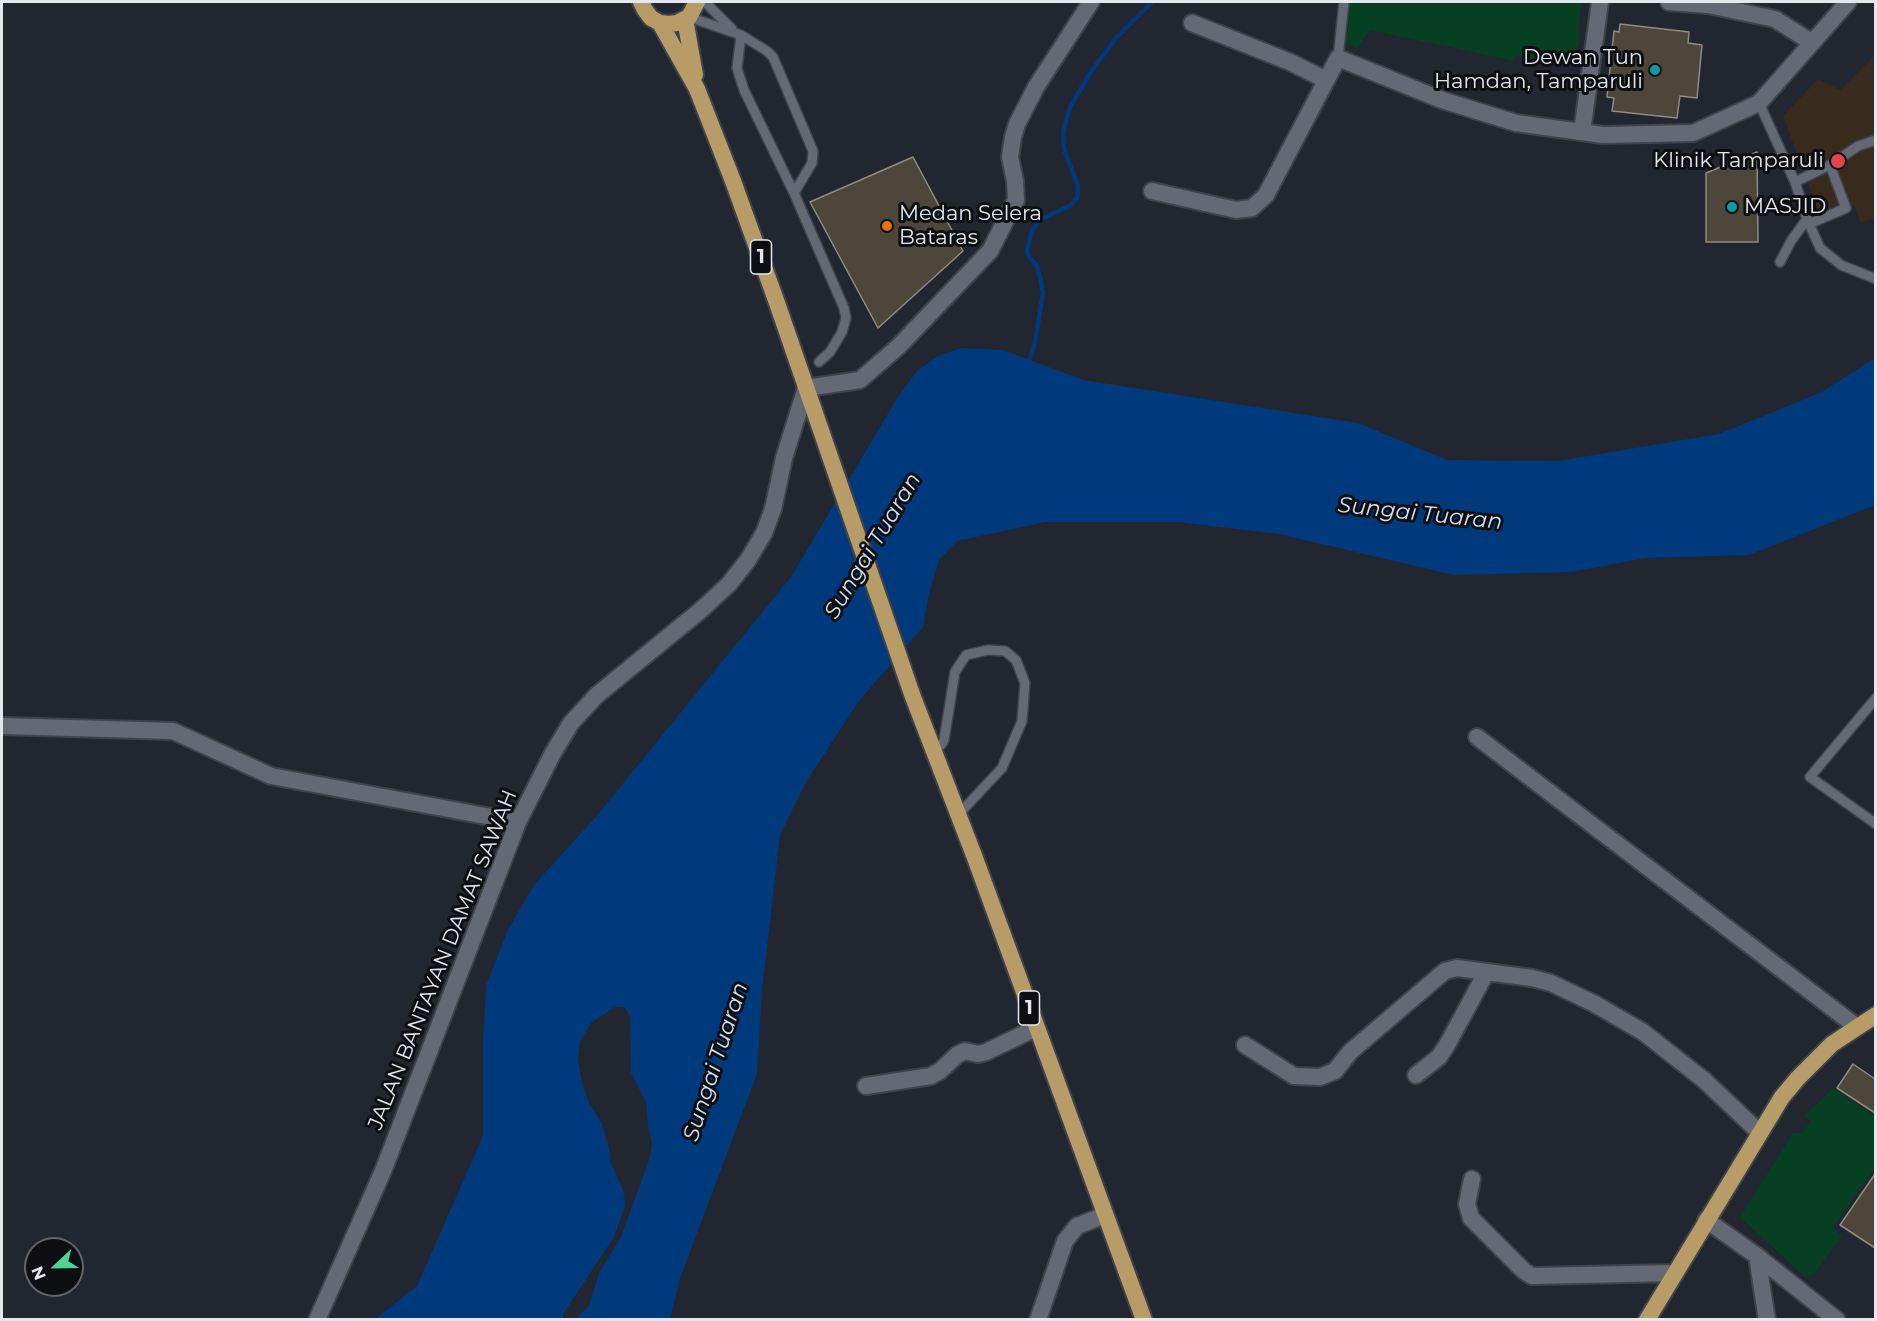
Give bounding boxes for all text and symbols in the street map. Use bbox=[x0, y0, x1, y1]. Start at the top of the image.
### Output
place label: Dewan Tun Hamdan, Tamparuli bbox=[1434, 45, 1643, 95]
marker: Dewan Tun Hamdan, Tamparuli bbox=[1648, 63, 1662, 77]
place label: Klinik Tamparuli bbox=[1653, 148, 1824, 174]
marker: Klinik Tamparuli bbox=[1829, 152, 1847, 170]
place label: MASJID bbox=[1744, 194, 1826, 220]
marker: MASJID bbox=[1725, 200, 1739, 214]
place label: Medan Selera Bataras bbox=[899, 201, 1042, 251]
marker: Medan Selera Bataras bbox=[880, 219, 894, 233]
road number: 1 bbox=[750, 240, 771, 274]
water label: Sungai Tuaran bbox=[819, 468, 927, 624]
water label: Sungai Tuaran bbox=[1336, 492, 1504, 536]
street label: JALAN BANTAYAN DAMAT SAWAH bbox=[363, 786, 523, 1134]
water label: Sungai Tuaran bbox=[678, 979, 754, 1145]
road number: 1 bbox=[1018, 991, 1040, 1025]
north arrow bbox=[24, 1237, 84, 1297]
text: N bbox=[27, 1264, 50, 1283]

